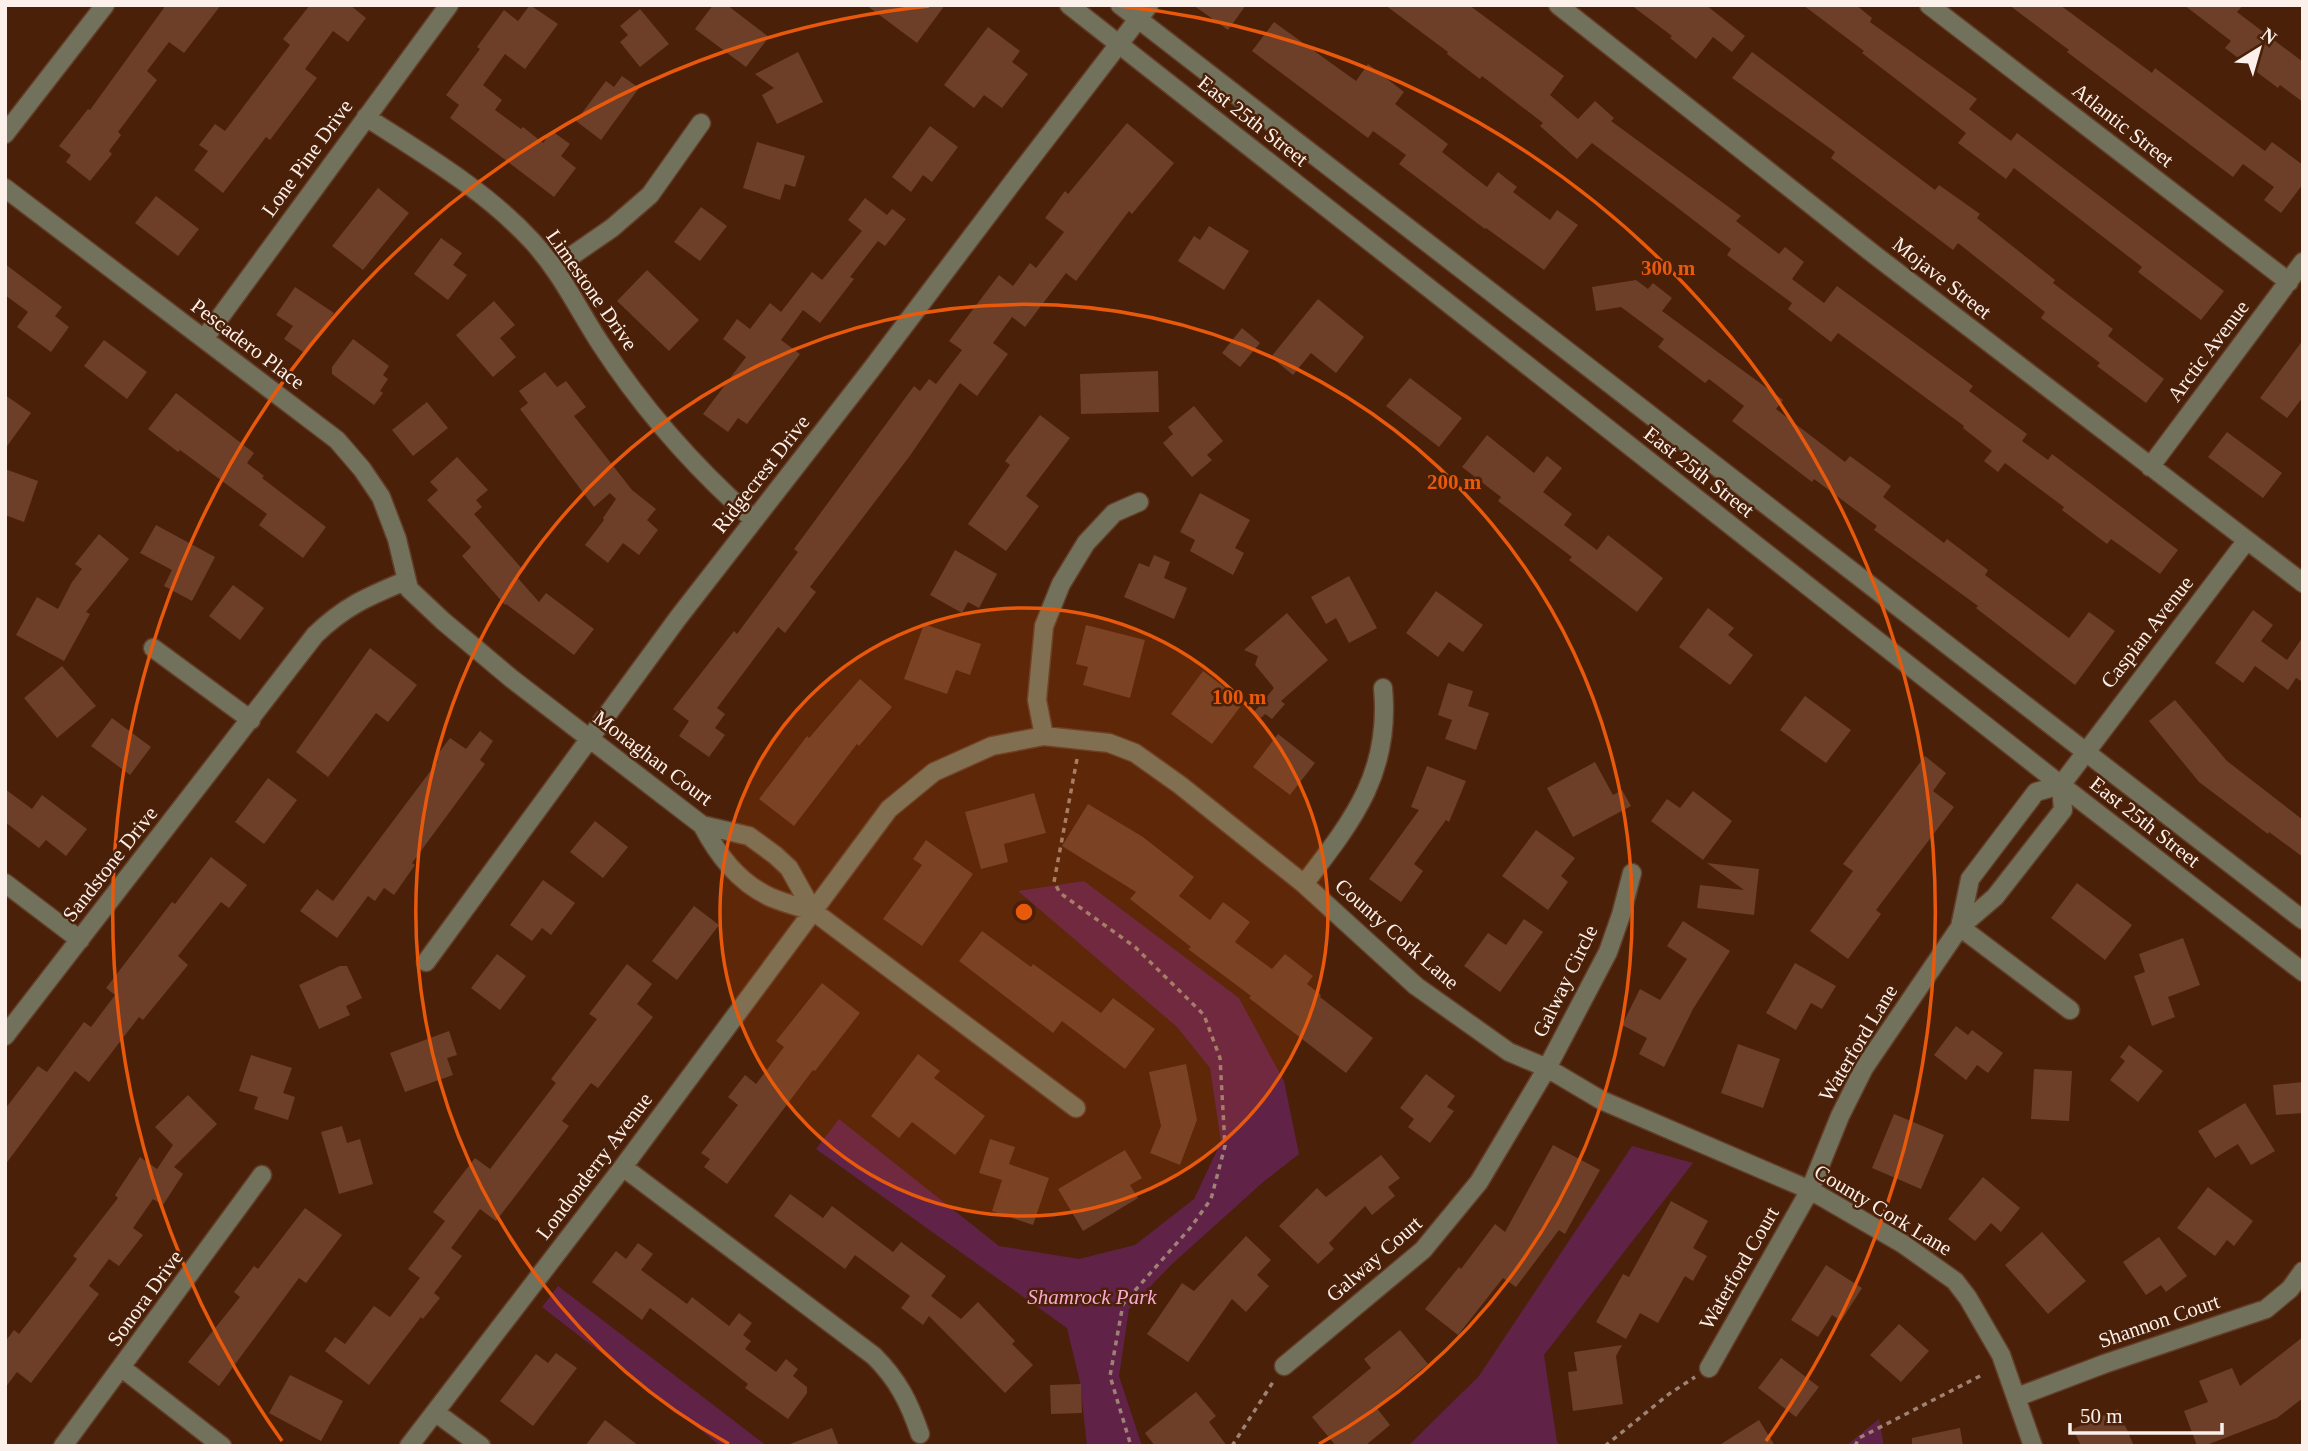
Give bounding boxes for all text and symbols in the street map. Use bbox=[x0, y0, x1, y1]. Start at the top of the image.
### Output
north arrow bbox=[2224, 14, 2294, 84]
text: N bbox=[2257, 23, 2281, 49]
street label: East 25th Street bbox=[1193, 71, 1313, 171]
street label: Atlantic Street bbox=[2068, 78, 2179, 172]
street label: Lone Pine Drive bbox=[257, 95, 357, 221]
street label: Limestone Drive bbox=[542, 225, 642, 355]
street label: Mojave Street bbox=[1888, 232, 1996, 324]
text: 300 m bbox=[1641, 256, 1696, 280]
street label: Pescadero Place bbox=[187, 294, 309, 394]
street label: Arctic Avenue bbox=[2162, 296, 2254, 406]
street label: Ridgecrest Drive bbox=[708, 410, 814, 538]
street label: East 25th Street bbox=[1639, 422, 1759, 522]
text: 200 m bbox=[1427, 470, 1482, 494]
street label: Caspian Avenue bbox=[2096, 571, 2198, 693]
text: 100 m bbox=[1212, 685, 1267, 709]
street label: Monaghan Court bbox=[589, 705, 717, 811]
street label: East 25th Street bbox=[2085, 772, 2205, 872]
street label: Sandstone Drive bbox=[58, 802, 162, 926]
street label: County Cork Lane bbox=[1330, 874, 1464, 994]
centre of rings bbox=[1012, 900, 1036, 924]
street label: Galway Circle bbox=[1528, 921, 1602, 1041]
street label: Waterford Lane bbox=[1814, 980, 1902, 1106]
street label: Londonderry Avenue bbox=[531, 1088, 657, 1244]
street label: County Cork Lane bbox=[1810, 1159, 1956, 1261]
street label: Waterford Court bbox=[1694, 1202, 1784, 1334]
street label: Galway Court bbox=[1321, 1211, 1427, 1307]
street label: Sonora Drive bbox=[102, 1245, 188, 1351]
park label: Shamrock Park bbox=[1027, 1285, 1157, 1309]
street label: Shannon Court bbox=[2095, 1289, 2223, 1353]
scale bar bbox=[2070, 1392, 2222, 1436]
text: 50 m bbox=[2080, 1404, 2123, 1428]

